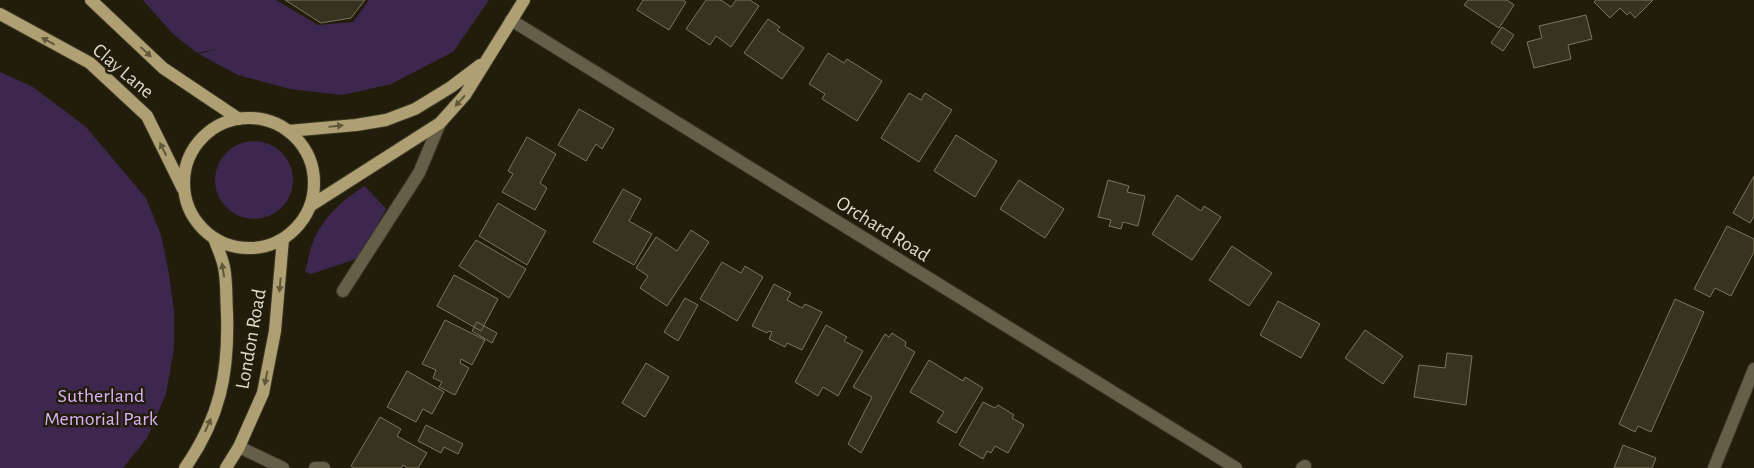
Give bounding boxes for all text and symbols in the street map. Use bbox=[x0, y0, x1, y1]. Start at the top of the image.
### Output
one-way arrow bbox=[41, 36, 55, 45]
street label: Clay Lane bbox=[89, 40, 157, 102]
one-way arrow bbox=[140, 46, 152, 58]
one-way arrow bbox=[454, 94, 465, 107]
one-way arrow bbox=[329, 122, 345, 130]
one-way arrow bbox=[159, 142, 168, 157]
street label: Orchard Road bbox=[833, 192, 933, 266]
one-way arrow bbox=[219, 261, 227, 277]
one-way arrow bbox=[275, 277, 283, 293]
street label: London Road bbox=[232, 287, 270, 391]
one-way arrow bbox=[262, 371, 270, 386]
park label: Sutherland Memorial Park bbox=[44, 386, 158, 429]
one-way arrow bbox=[204, 418, 212, 432]

